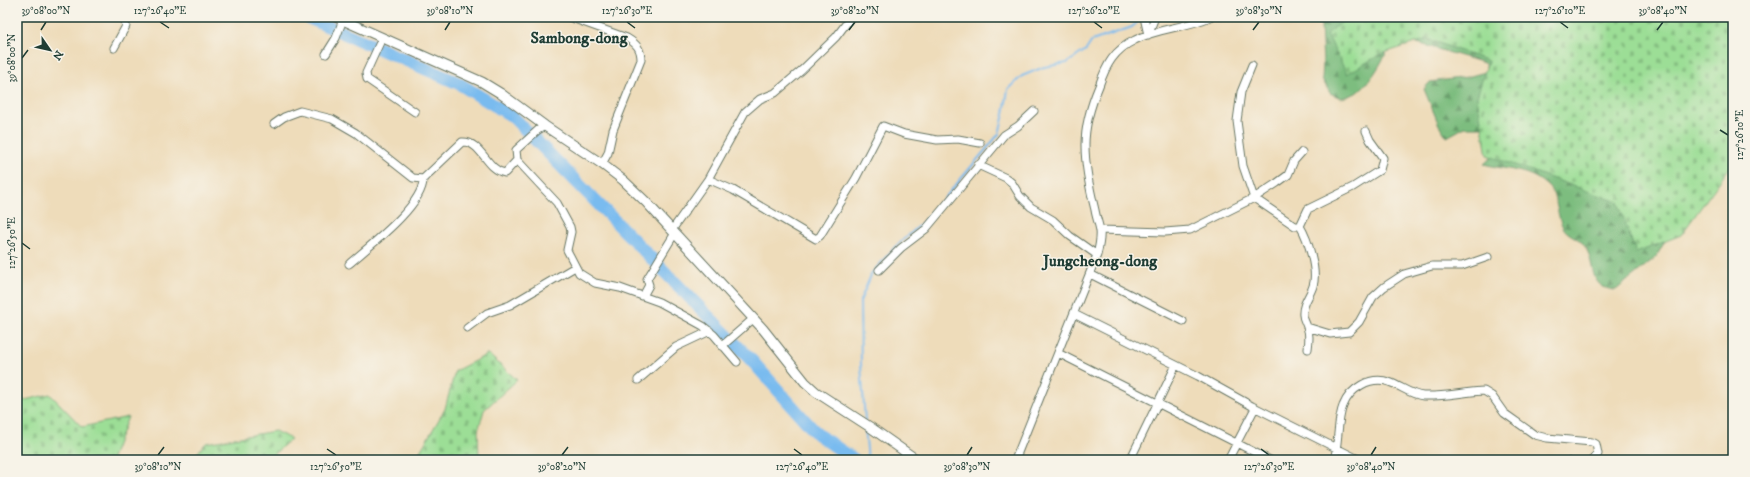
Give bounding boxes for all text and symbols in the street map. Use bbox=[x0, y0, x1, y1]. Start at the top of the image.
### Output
text: 39°08'00"N bbox=[22, 5, 70, 17]
text: 127°26'40"E bbox=[134, 5, 186, 17]
text: 39°08'10"N bbox=[426, 5, 474, 17]
text: 127°26'30"E bbox=[602, 5, 652, 17]
text: 39°08'20"N bbox=[831, 5, 879, 17]
text: 127°26'20"E bbox=[1068, 5, 1120, 17]
text: 39°08'30"N bbox=[1235, 5, 1283, 17]
text: 127°26'10"E bbox=[1535, 5, 1585, 17]
text: 39°08'40"N bbox=[1638, 5, 1688, 17]
district label: Sambong-dong bbox=[531, 28, 629, 48]
north arrow bbox=[30, 30, 70, 70]
text: 39°08'00"N bbox=[6, 34, 18, 82]
text: N bbox=[49, 47, 66, 63]
text: 127°26'10"E bbox=[1734, 110, 1746, 160]
text: 127°26'50"E bbox=[6, 217, 18, 269]
district label: Jungcheong-dong bbox=[1041, 251, 1158, 271]
text: 39°08'10"N bbox=[134, 461, 182, 473]
text: 127°26'50"E bbox=[310, 461, 362, 473]
text: 39°08'20"N bbox=[538, 461, 586, 473]
text: 127°26'40"E bbox=[776, 461, 828, 473]
text: 39°08'30"N bbox=[943, 461, 991, 473]
text: 127°26'30"E bbox=[1244, 461, 1294, 473]
text: 39°08'40"N bbox=[1346, 461, 1396, 473]

